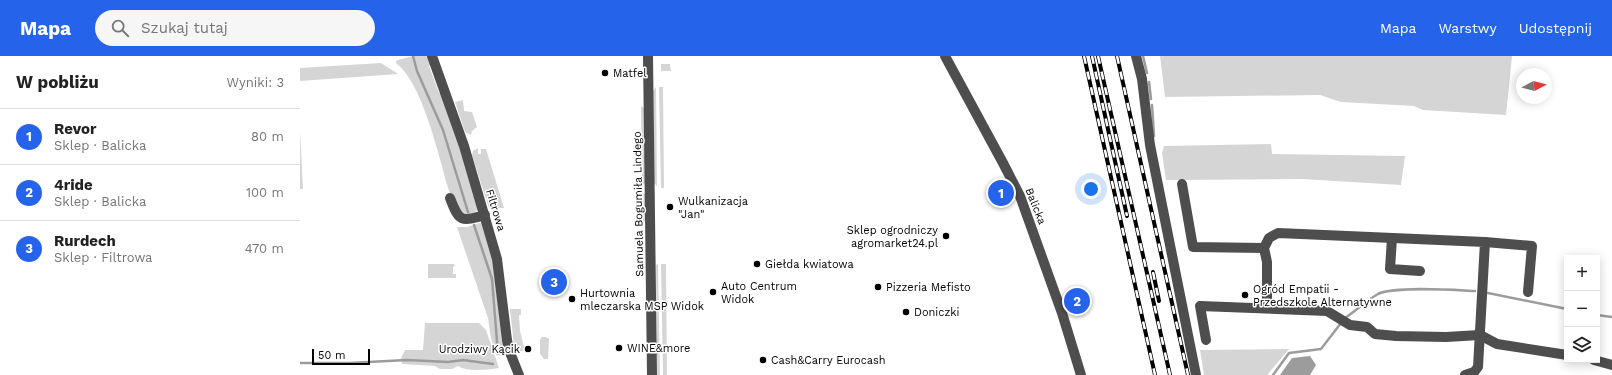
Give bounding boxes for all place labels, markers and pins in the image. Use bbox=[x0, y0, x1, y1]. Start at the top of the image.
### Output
place label: Matfel bbox=[613, 67, 647, 80]
marker: Matfel bbox=[600, 68, 610, 78]
pin: 1 bbox=[988, 178, 1014, 208]
place label: Wulkanizacja "Jan" bbox=[678, 195, 748, 221]
marker: Wulkanizacja "Jan" bbox=[665, 202, 675, 212]
place label: Sklep ogrodniczy agromarket24.pl bbox=[847, 224, 939, 250]
marker: Sklep ogrodniczy agromarket24.pl bbox=[941, 231, 951, 241]
place label: Giełda kwiatowa bbox=[765, 258, 854, 271]
marker: Giełda kwiatowa bbox=[752, 259, 762, 269]
pin: 3 bbox=[541, 267, 567, 297]
place label: Auto Centrum Widok bbox=[721, 280, 797, 306]
place label: Pizzeria Mefisto bbox=[886, 281, 971, 294]
marker: Pizzeria Mefisto bbox=[873, 282, 883, 292]
place label: Ogród Empatii - Przedszkole Alternatywne bbox=[1253, 283, 1392, 309]
pin: 2 bbox=[1064, 286, 1090, 316]
place label: Hurtownia mleczarska MSP Widok bbox=[580, 287, 704, 313]
marker: Auto Centrum Widok bbox=[708, 287, 718, 297]
marker: Ogród Empatii - Przedszkole Alternatywne bbox=[1240, 290, 1250, 300]
marker: Hurtownia mleczarska MSP Widok bbox=[567, 294, 577, 304]
place label: Doniczki bbox=[914, 306, 960, 319]
marker: Doniczki bbox=[901, 307, 911, 317]
place label: WINE&more bbox=[627, 342, 690, 355]
place label: Urodziwy Kącik bbox=[439, 343, 520, 356]
marker: WINE&more bbox=[614, 343, 624, 353]
marker: Urodziwy Kącik bbox=[523, 344, 533, 354]
place label: Cash&Carry Eurocash bbox=[771, 354, 886, 367]
marker: Cash&Carry Eurocash bbox=[758, 355, 768, 365]

